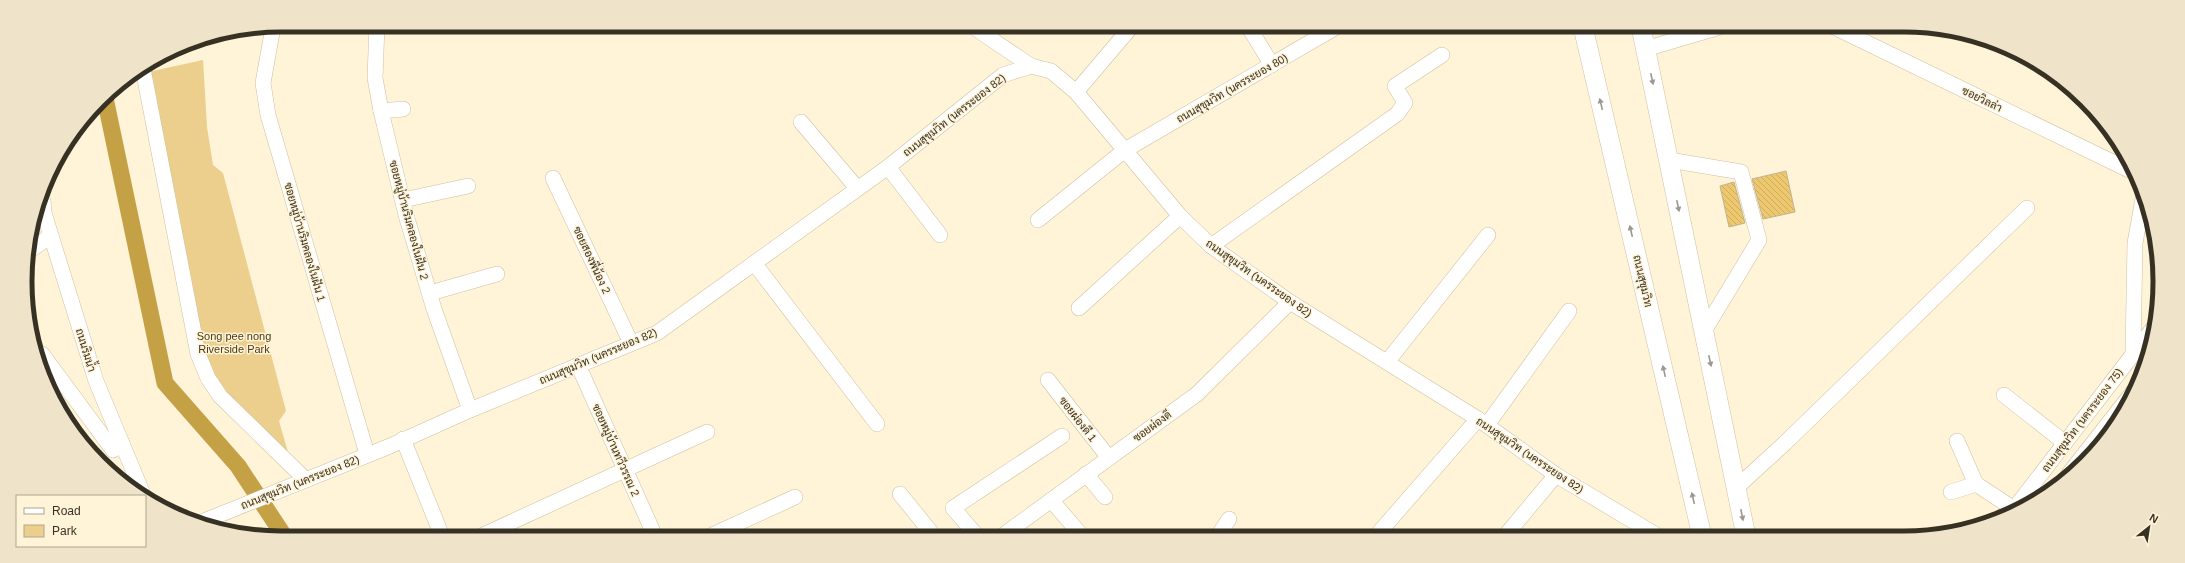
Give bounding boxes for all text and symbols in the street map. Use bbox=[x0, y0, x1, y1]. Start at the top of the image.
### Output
street label: ถนนสุขุมวิท (นครระยอง 80) bbox=[1174, 51, 1291, 127]
street label: ถนนสุขุมวิท (นครระยอง 82) bbox=[900, 71, 1009, 161]
one-way arrow bbox=[1649, 73, 1655, 85]
street label: ซอยวิลล่า bbox=[1960, 83, 2005, 114]
one-way arrow bbox=[1598, 98, 1604, 111]
street label: ซอยหมู่บ้านริมคลองในฝัน 2 bbox=[385, 158, 433, 282]
street label: ซอยหมู่บ้านริมคลองในฝัน 1 bbox=[280, 180, 330, 304]
one-way arrow bbox=[1676, 200, 1682, 212]
street label: ซอยสองพี่น้อง 2 bbox=[571, 222, 617, 296]
one-way arrow bbox=[1627, 225, 1633, 237]
street label: ถนนสุขุมวิท (นครระยอง 82) bbox=[1202, 237, 1314, 322]
street label: ถนนสุขุมวิท bbox=[1628, 254, 1655, 309]
street label: ถนนริมน้ำ bbox=[74, 325, 103, 373]
street label: ถนนสุขุมวิท (นครระยอง 82) bbox=[537, 326, 660, 389]
park label: Song pee nong Riverside Park bbox=[197, 330, 271, 355]
one-way arrow bbox=[1708, 355, 1714, 367]
one-way arrow bbox=[1660, 365, 1666, 377]
street label: ถนนสุขุมวิท (นครระยอง 75) bbox=[2039, 366, 2127, 476]
street label: ซอยผ่องดี 1 bbox=[1057, 393, 1101, 444]
street label: ซอยหมู่บ้านทวีวรรณ 2 bbox=[588, 401, 644, 499]
street label: ซอยผ่องดี bbox=[1129, 406, 1173, 444]
street label: ถนนสุขุมวิท (นครระยอง 82) bbox=[1473, 415, 1586, 498]
street label: ถนนสุขุมวิท (นครระยอง 82) bbox=[239, 453, 362, 514]
one-way arrow bbox=[1690, 492, 1696, 504]
legend bbox=[16, 495, 146, 547]
text: Road bbox=[52, 504, 81, 518]
north arrow bbox=[2129, 507, 2169, 547]
one-way arrow bbox=[1739, 509, 1745, 522]
text: N bbox=[2148, 511, 2160, 526]
text: Park bbox=[52, 524, 78, 538]

